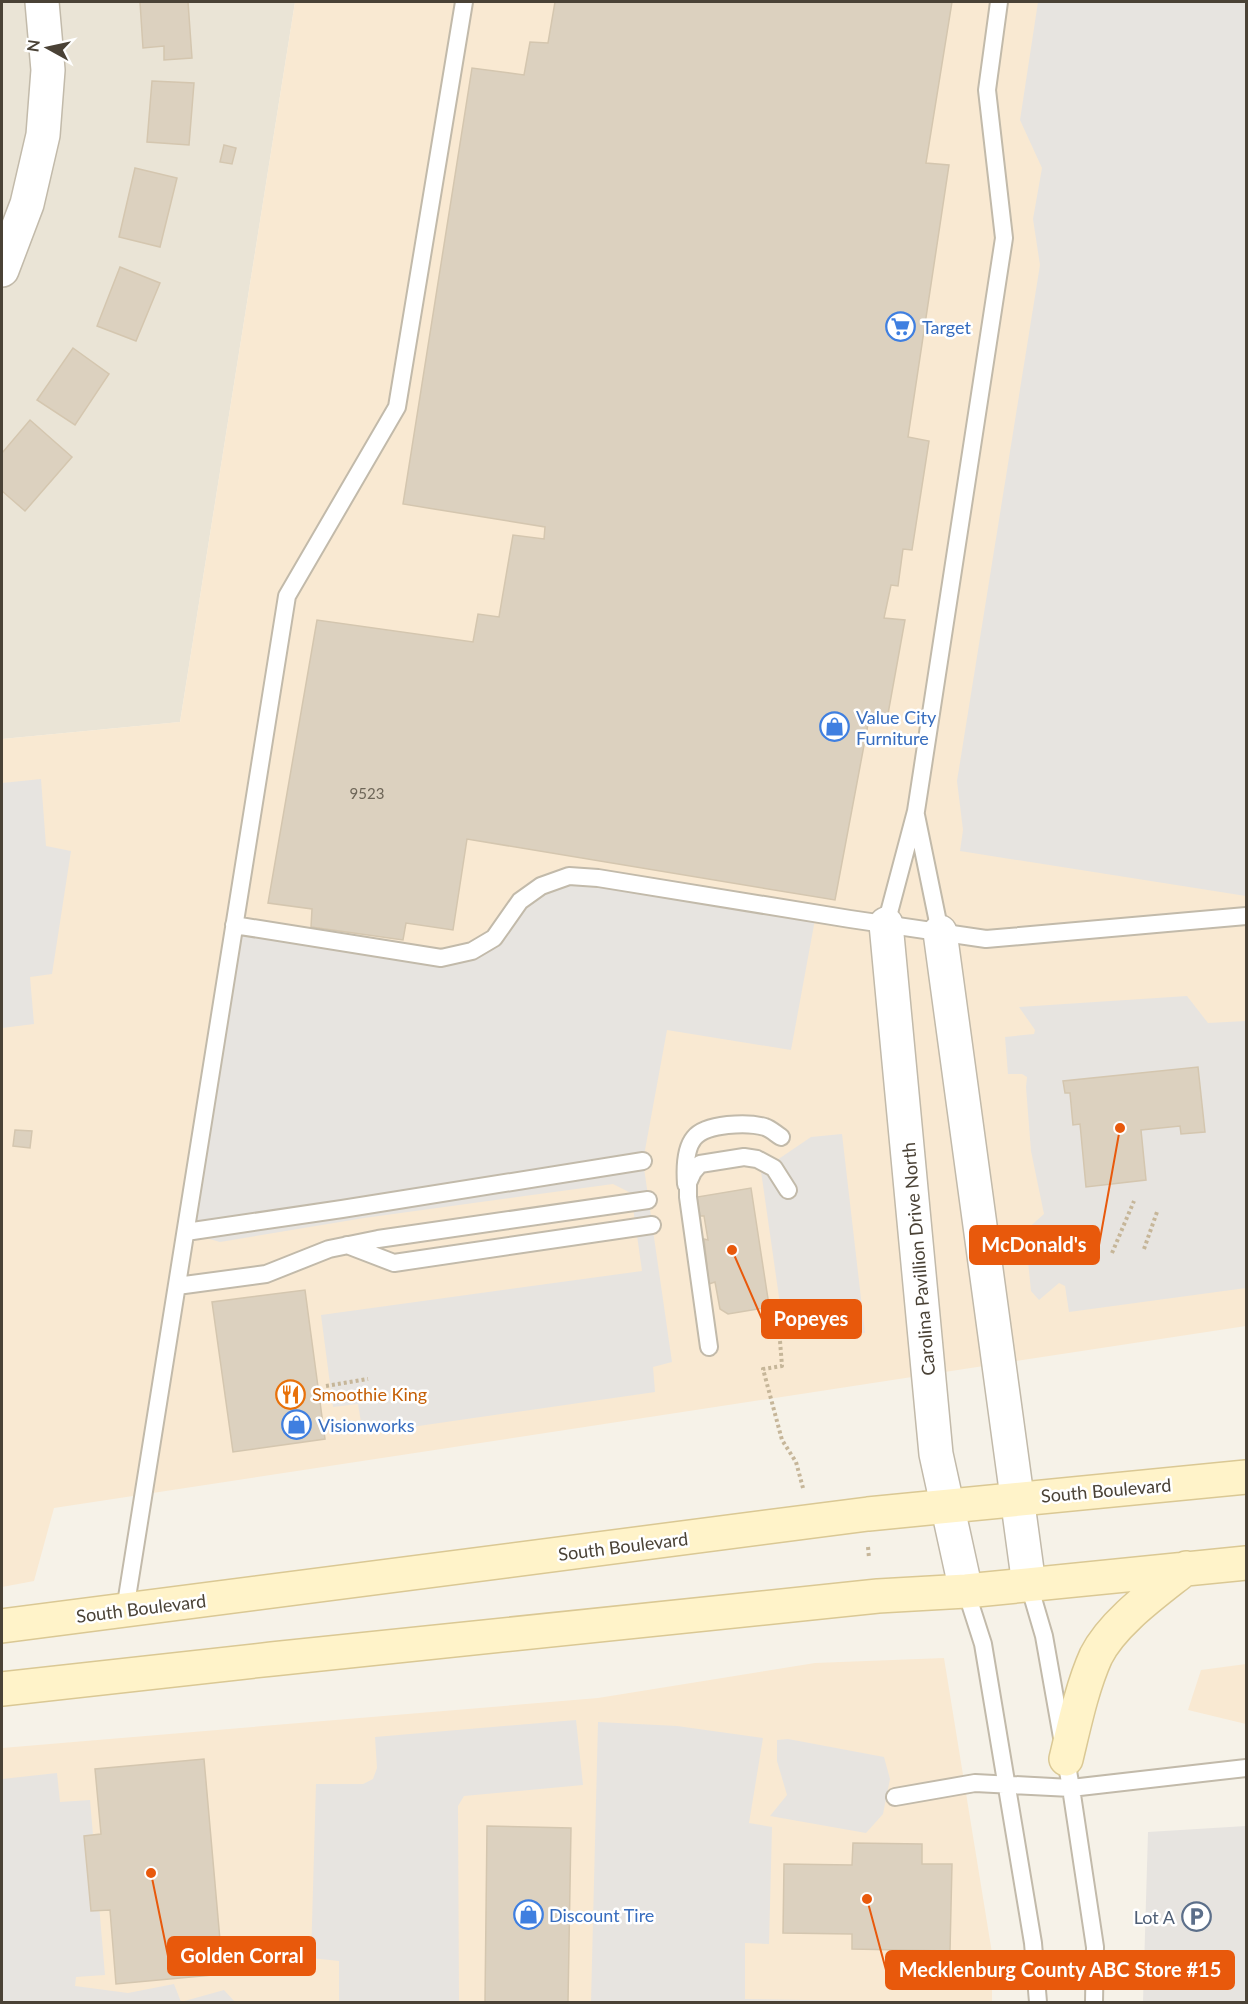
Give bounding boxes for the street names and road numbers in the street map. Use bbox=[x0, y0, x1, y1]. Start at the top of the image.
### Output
street label: Carolina Pavillion Drive North bbox=[897, 1141, 939, 1377]
street label: South Boulevard bbox=[1040, 1473, 1172, 1507]
street label: South Boulevard bbox=[557, 1527, 689, 1565]
street label: South Boulevard bbox=[75, 1589, 207, 1627]

